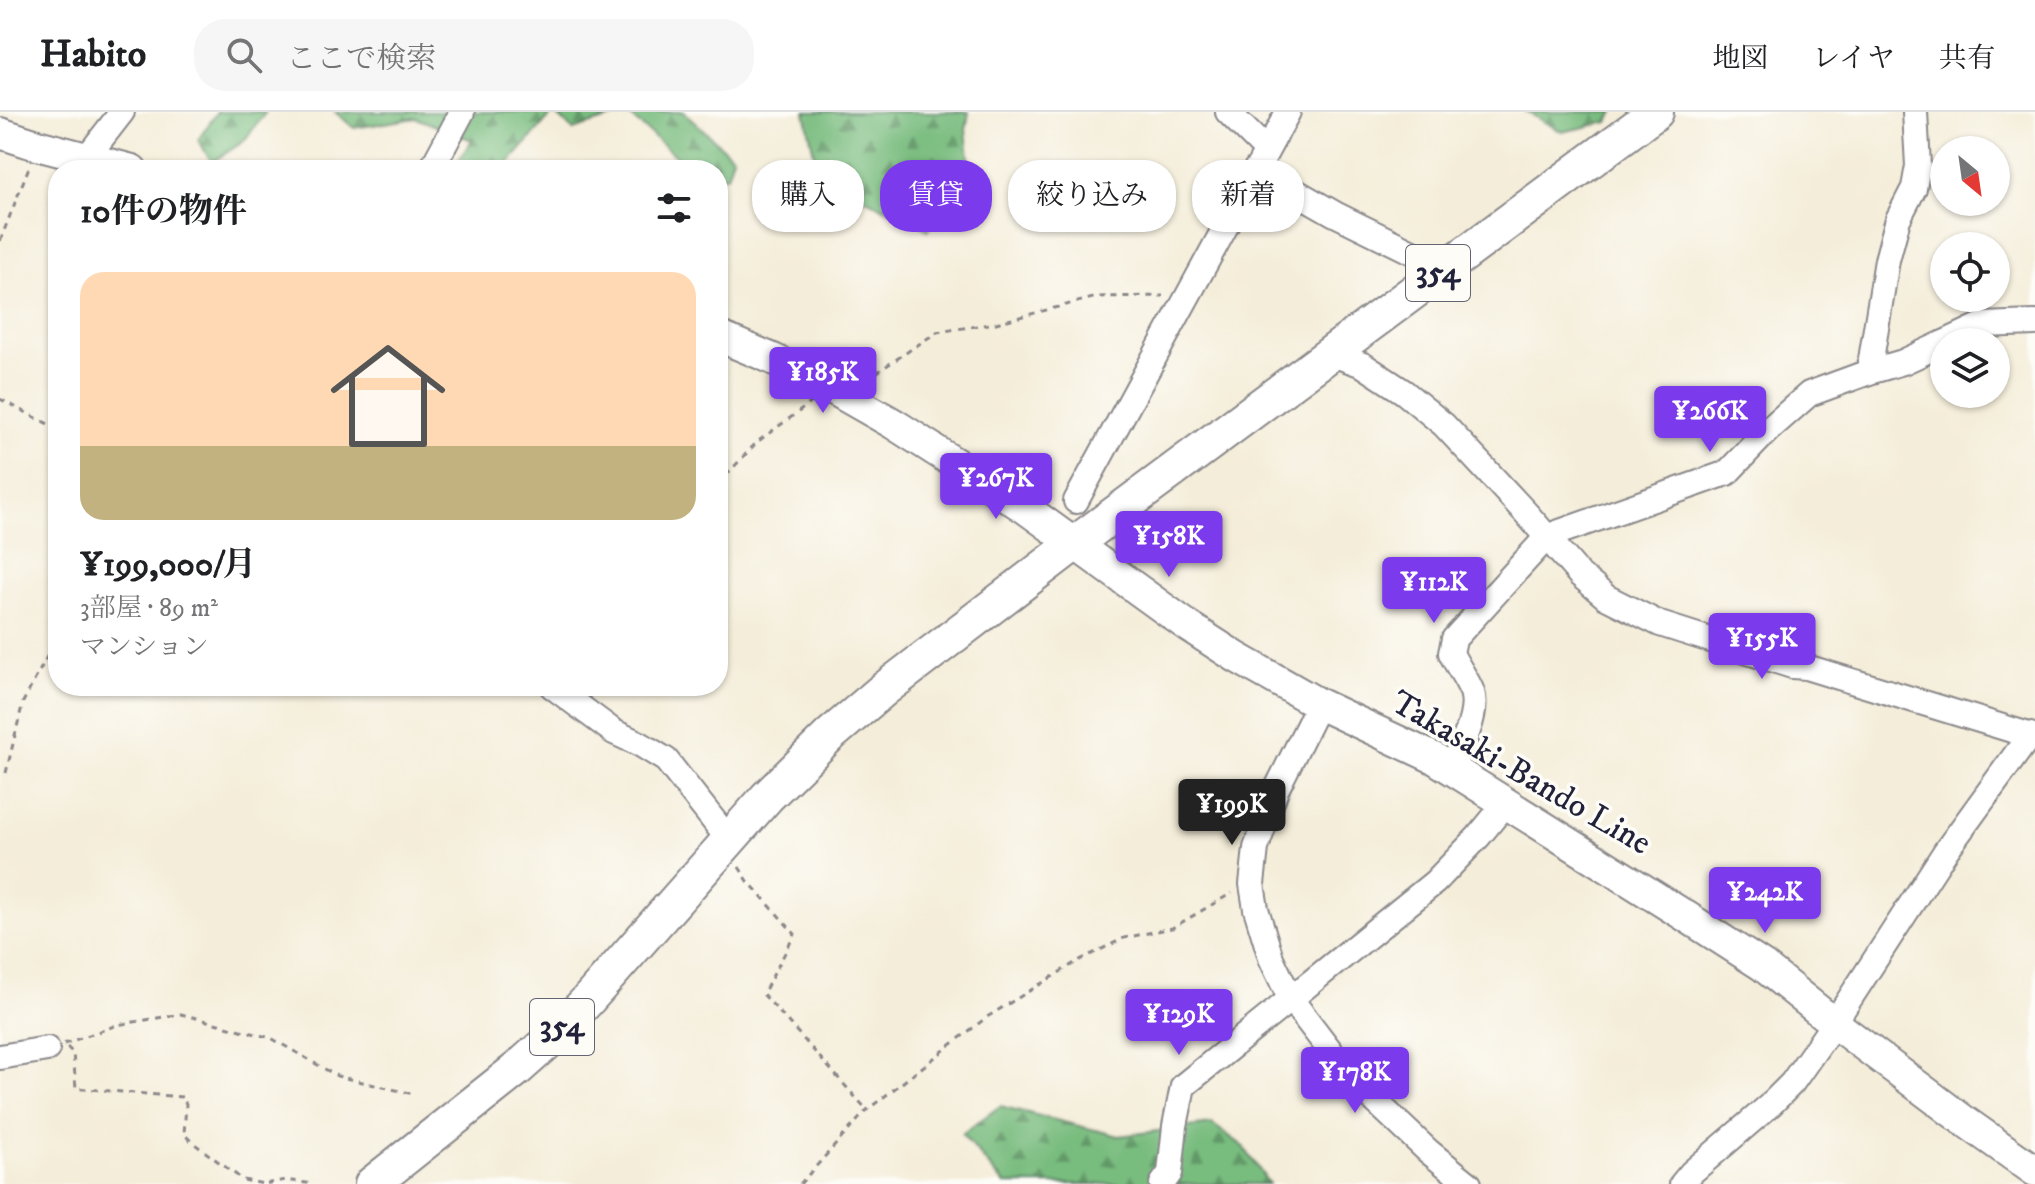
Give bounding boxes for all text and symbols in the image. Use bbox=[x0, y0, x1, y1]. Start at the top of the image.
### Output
search box bbox=[194, 19, 754, 91]
text: Habito bbox=[40, 31, 146, 79]
icon: search bbox=[222, 33, 266, 77]
text: ここで検索 bbox=[286, 41, 436, 78]
text: 地図 bbox=[1712, 41, 1768, 76]
text: レイヤ bbox=[1812, 41, 1895, 76]
text: 共有 bbox=[1939, 41, 1995, 76]
north arrow bbox=[1930, 136, 2010, 216]
map controls bbox=[1930, 136, 2010, 408]
chip: 購入 bbox=[752, 160, 864, 232]
chip: 賃貸 bbox=[880, 160, 992, 232]
chip: 絞り込み bbox=[1008, 160, 1176, 232]
chip: 新着 bbox=[1192, 160, 1304, 232]
icon: filters bbox=[652, 186, 696, 230]
text: 10件の物件 bbox=[80, 191, 247, 233]
button: locate bbox=[1930, 232, 2010, 312]
road number: 354 bbox=[1406, 245, 1470, 301]
icon: home bbox=[316, 324, 460, 468]
button: layers bbox=[1930, 328, 2010, 408]
pin: ¥185K bbox=[767, 347, 879, 415]
text: ¥185K bbox=[787, 356, 859, 389]
pin: ¥266K bbox=[1654, 386, 1766, 454]
text: ¥266K bbox=[1672, 395, 1748, 428]
pin: ¥267K bbox=[940, 453, 1052, 521]
text: ¥267K bbox=[958, 462, 1034, 495]
pin: ¥158K bbox=[1113, 511, 1225, 579]
text: ¥158K bbox=[1134, 520, 1204, 553]
text: ¥199,000/月 bbox=[80, 544, 256, 586]
pin: ¥112K bbox=[1378, 557, 1490, 625]
text: ¥112K bbox=[1400, 566, 1468, 599]
text: 3部屋 · 89 m² bbox=[80, 592, 218, 625]
pin: ¥155K bbox=[1706, 613, 1818, 681]
text: ¥155K bbox=[1727, 622, 1797, 655]
text: マンション bbox=[80, 631, 209, 664]
street label: Takasaki-Bando Line bbox=[1384, 682, 1658, 864]
pin: ¥199K bbox=[1176, 779, 1288, 847]
text: ¥199K bbox=[1196, 788, 1268, 821]
pin: ¥242K bbox=[1709, 867, 1821, 935]
text: ¥242K bbox=[1727, 876, 1803, 909]
pin: ¥129K bbox=[1123, 989, 1235, 1057]
text: ¥129K bbox=[1143, 998, 1215, 1031]
road number: 354 bbox=[530, 999, 594, 1055]
pin: ¥178K bbox=[1299, 1047, 1411, 1115]
text: ¥178K bbox=[1319, 1056, 1391, 1089]

